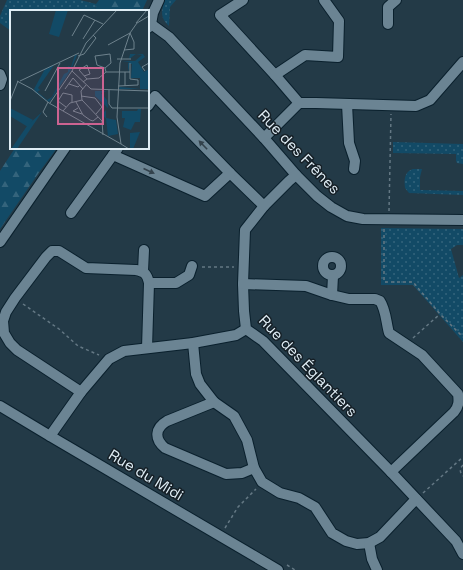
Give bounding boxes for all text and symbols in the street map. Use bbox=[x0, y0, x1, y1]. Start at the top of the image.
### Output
inset map bbox=[10, 10, 149, 149]
street label: Rue des Frênes bbox=[254, 105, 344, 198]
one-way arrow bbox=[198, 140, 208, 150]
one-way arrow bbox=[143, 168, 154, 174]
street label: Rue des Églantiers bbox=[255, 311, 362, 420]
street label: Rue du Midi bbox=[105, 445, 187, 504]

